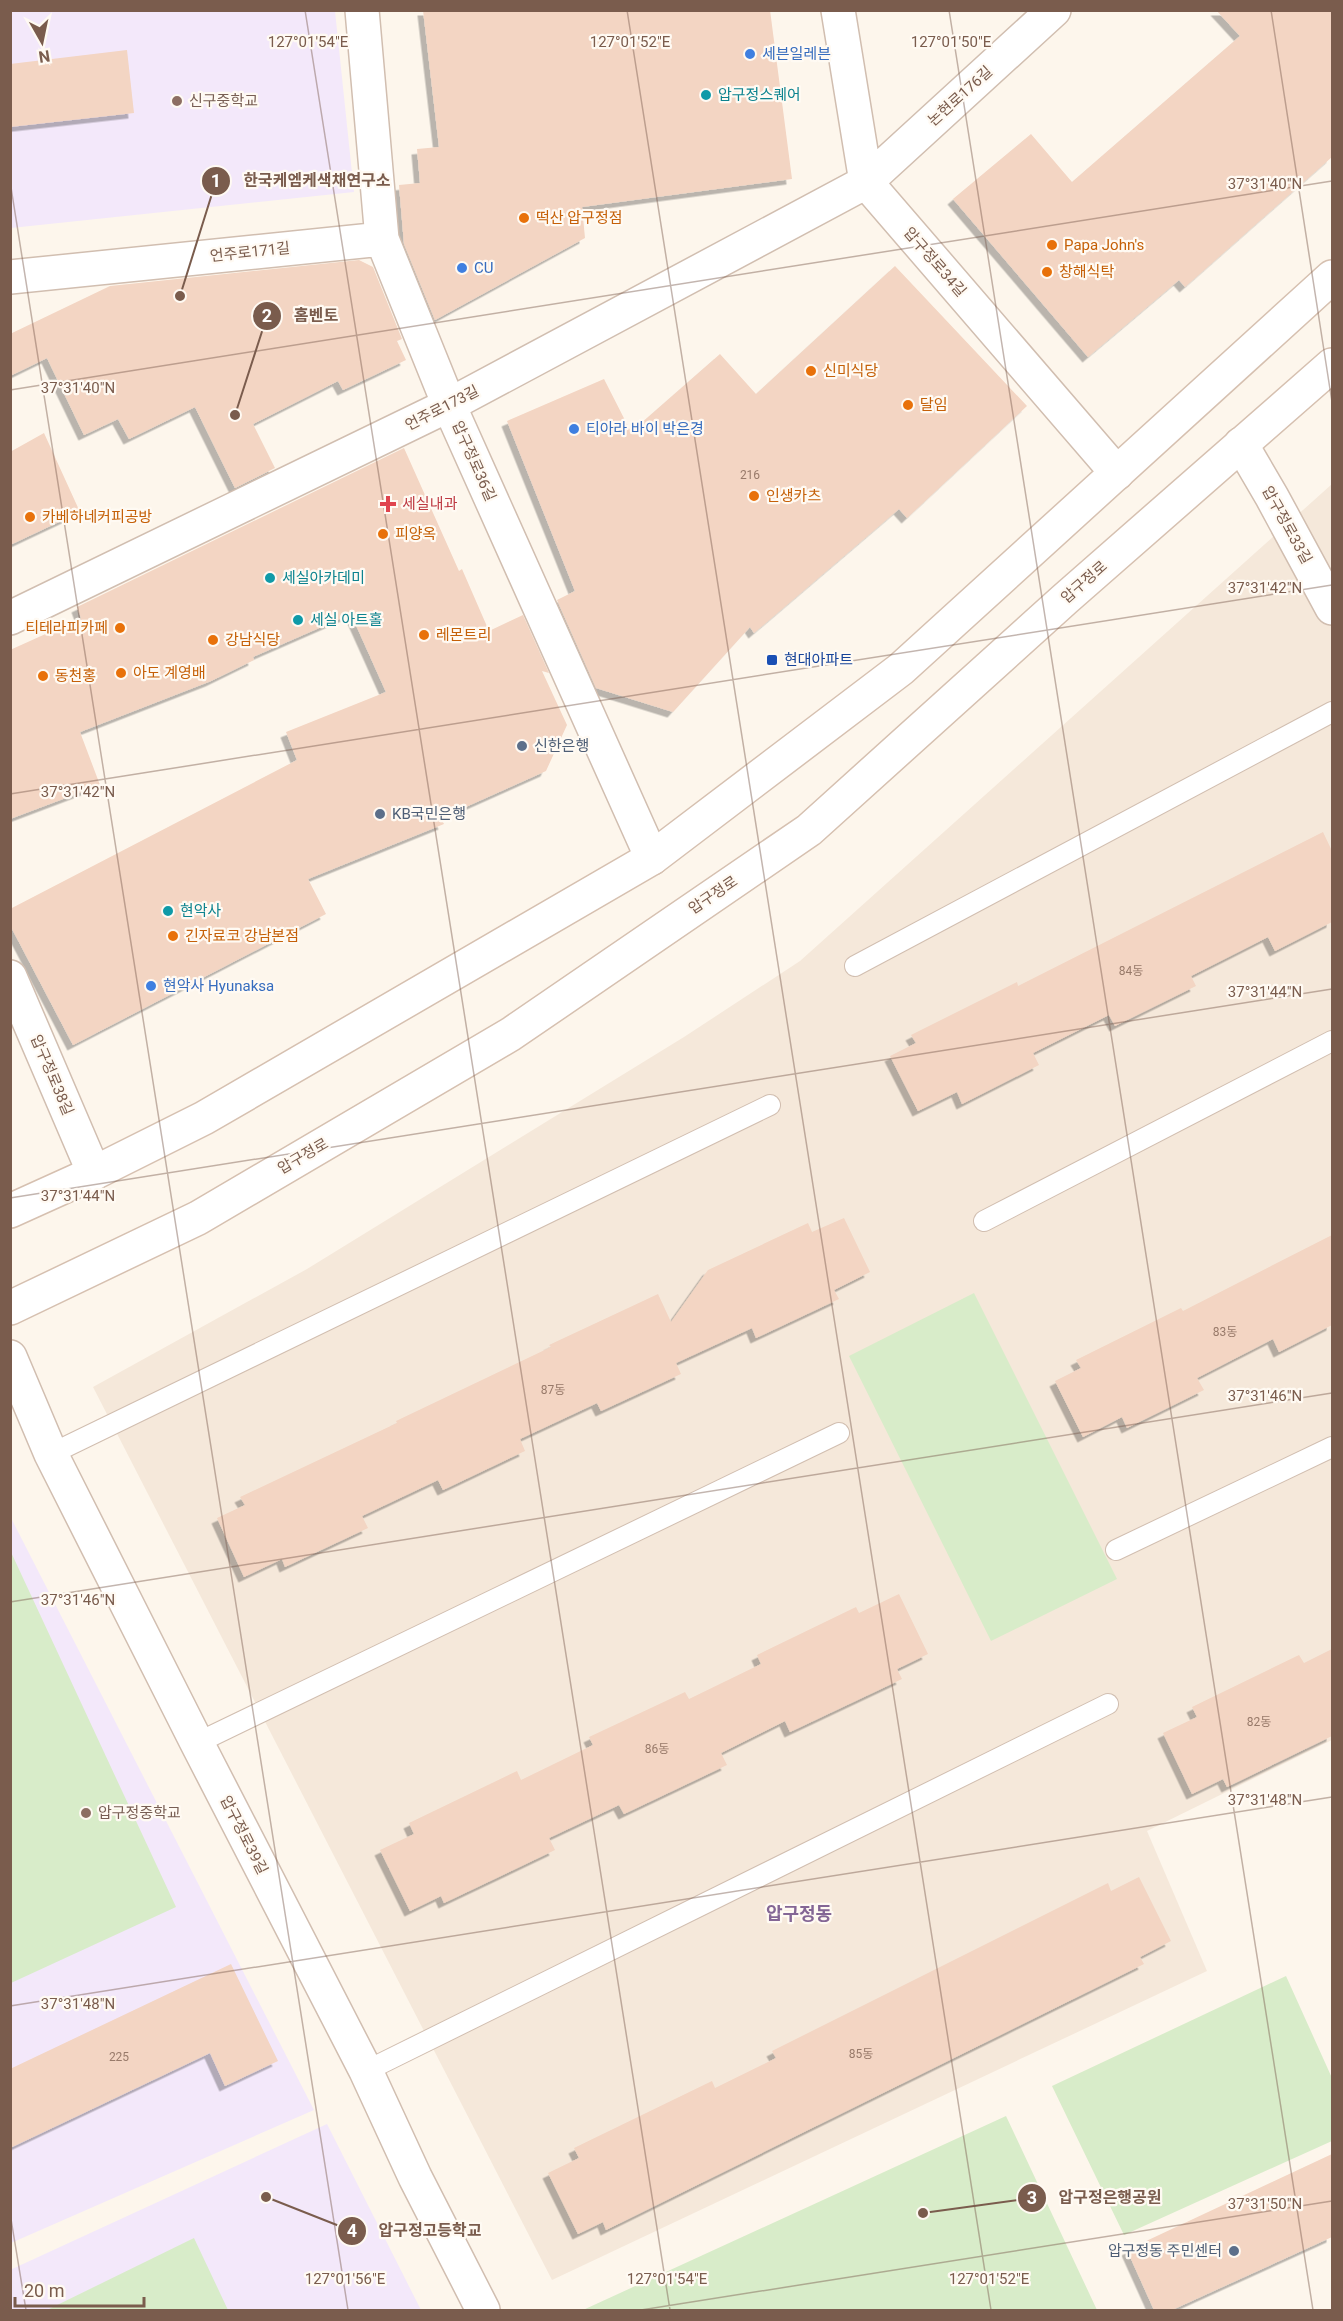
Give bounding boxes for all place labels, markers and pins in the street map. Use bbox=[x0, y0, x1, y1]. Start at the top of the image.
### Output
place label: 세븐일레븐 bbox=[762, 45, 831, 63]
marker: 세븐일레븐 bbox=[743, 47, 757, 61]
place label: 압구정스퀘어 bbox=[718, 86, 801, 104]
marker: 압구정스퀘어 bbox=[699, 88, 713, 102]
place label: 신구중학교 bbox=[189, 92, 258, 110]
marker: 신구중학교 bbox=[170, 94, 184, 108]
callout: 한국케엠케색채연구소 bbox=[201, 164, 403, 198]
place label: 떡산 압구정점 bbox=[536, 209, 623, 227]
marker: 떡산 압구정점 bbox=[517, 211, 531, 225]
place label: Papa John's bbox=[1064, 236, 1144, 254]
marker: Papa John's bbox=[1045, 238, 1059, 252]
place label: CU bbox=[474, 259, 494, 277]
marker: CU bbox=[455, 261, 469, 275]
place label: 창해식탁 bbox=[1059, 263, 1114, 281]
marker: 창해식탁 bbox=[1040, 265, 1054, 279]
callout: 홈벤토 bbox=[252, 299, 350, 333]
place label: 신미식당 bbox=[823, 362, 878, 380]
marker: 신미식당 bbox=[804, 364, 818, 378]
place label: 달임 bbox=[920, 396, 948, 414]
marker: 달임 bbox=[901, 398, 915, 412]
place label: 티아라 바이 박은경 bbox=[586, 420, 704, 438]
marker: 티아라 바이 박은경 bbox=[567, 422, 581, 436]
place label: 인생카츠 bbox=[766, 487, 821, 505]
marker: 인생카츠 bbox=[747, 489, 761, 503]
marker: 세실내과 bbox=[379, 495, 397, 513]
place label: 세실내과 bbox=[402, 495, 457, 513]
place label: 카베하네커피공방 bbox=[42, 508, 153, 526]
marker: 카베하네커피공방 bbox=[23, 510, 37, 524]
place label: 피양옥 bbox=[395, 525, 436, 543]
marker: 피양옥 bbox=[376, 527, 390, 541]
place label: 세실아카데미 bbox=[282, 569, 365, 587]
marker: 세실아카데미 bbox=[263, 571, 277, 585]
place label: 세실 아트홀 bbox=[310, 611, 383, 629]
marker: 세실 아트홀 bbox=[291, 613, 305, 627]
place label: 티테라피카페 bbox=[25, 619, 108, 637]
marker: 티테라피카페 bbox=[113, 621, 127, 635]
place label: 레몬트리 bbox=[436, 626, 491, 644]
marker: 레몬트리 bbox=[417, 628, 431, 642]
place label: 강남식당 bbox=[225, 631, 280, 649]
marker: 강남식당 bbox=[206, 633, 220, 647]
place label: 현대아파트 bbox=[784, 651, 853, 669]
marker: 현대아파트 bbox=[765, 653, 779, 667]
place label: 아도 계영배 bbox=[133, 664, 206, 682]
marker: 아도 계영배 bbox=[114, 666, 128, 680]
place label: 동천홍 bbox=[55, 667, 96, 685]
marker: 동천홍 bbox=[36, 669, 50, 683]
place label: 신한은행 bbox=[534, 737, 589, 755]
marker: 신한은행 bbox=[515, 739, 529, 753]
place label: KB국민은행 bbox=[392, 805, 466, 823]
marker: KB국민은행 bbox=[373, 807, 387, 821]
place label: 현악사 bbox=[180, 902, 222, 920]
marker: 현악사 bbox=[161, 904, 175, 918]
place label: 긴자료코 강남본점 bbox=[185, 927, 299, 945]
marker: 긴자료코 강남본점 bbox=[166, 929, 180, 943]
place label: 현악사 Hyunaksa bbox=[163, 977, 274, 995]
marker: 현악사 Hyunaksa bbox=[144, 979, 158, 993]
place label: 압구정중학교 bbox=[98, 1804, 181, 1822]
marker: 압구정중학교 bbox=[79, 1806, 93, 1820]
callout: 압구정은행공원 bbox=[1017, 2181, 1174, 2215]
callout: 압구정고등학교 bbox=[337, 2214, 494, 2248]
place label: 압구정동 주민센터 bbox=[1108, 2242, 1222, 2260]
marker: 압구정동 주민센터 bbox=[1227, 2244, 1241, 2258]

